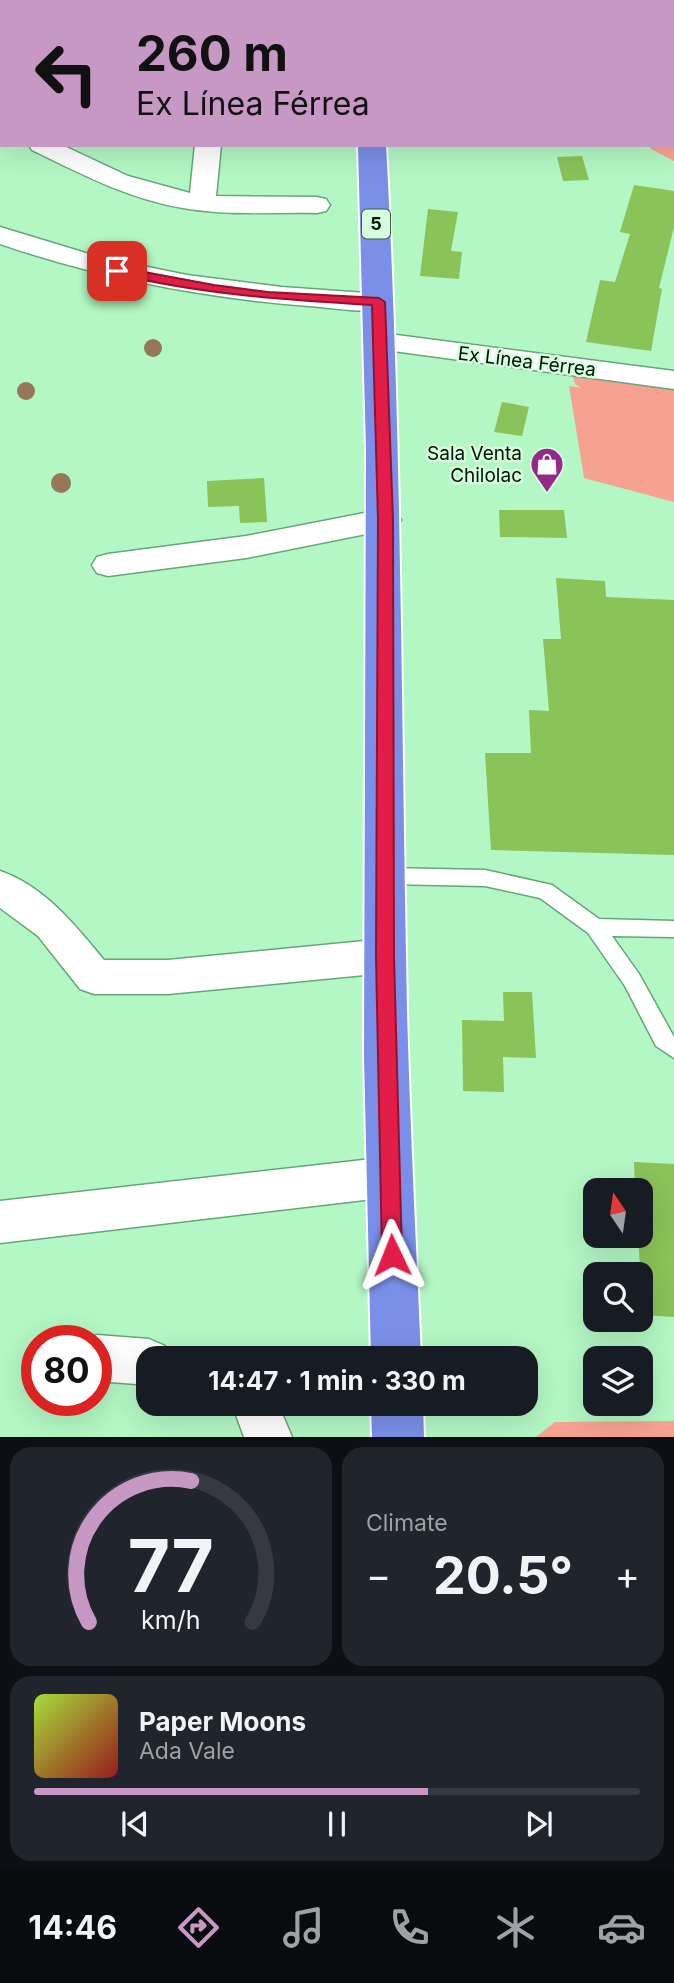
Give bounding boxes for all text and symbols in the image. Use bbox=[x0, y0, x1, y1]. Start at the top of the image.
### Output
text: 260 m bbox=[136, 24, 288, 83]
icon: left bbox=[21, 28, 112, 119]
text: Ex Línea Férrea bbox=[136, 84, 370, 123]
road number: 5 bbox=[362, 210, 390, 238]
pin bbox=[87, 241, 147, 301]
icon: arrive bbox=[98, 252, 136, 290]
street label: Ex Línea Férrea bbox=[457, 342, 597, 381]
place label: Sala Venta Chilolac bbox=[427, 442, 522, 487]
shop icon: Sala Venta Chilolac bbox=[528, 445, 566, 494]
north arrow bbox=[583, 1178, 653, 1248]
map controls bbox=[583, 1178, 653, 1416]
position arrow bbox=[355, 1218, 429, 1292]
button: search bbox=[583, 1262, 653, 1332]
speed limit sign: 80 bbox=[21, 1325, 112, 1416]
button: layers bbox=[583, 1346, 653, 1416]
text: 14:47 · 1 min · 330 m bbox=[208, 1365, 466, 1396]
text: Climate bbox=[366, 1509, 448, 1537]
text: 77 bbox=[128, 1522, 214, 1611]
text: 20.5° bbox=[433, 1544, 573, 1607]
text: − bbox=[366, 1552, 391, 1598]
text: + bbox=[615, 1552, 640, 1598]
text: km/h bbox=[141, 1605, 201, 1635]
text: Paper Moons bbox=[139, 1706, 306, 1737]
text: Ada Vale bbox=[139, 1737, 235, 1765]
icon: previous bbox=[116, 1805, 154, 1843]
icon: pause bbox=[318, 1805, 356, 1843]
icon: next bbox=[520, 1805, 558, 1843]
icon: directions bbox=[174, 1903, 223, 1952]
icon: music bbox=[279, 1903, 328, 1952]
icon: phone bbox=[385, 1903, 434, 1952]
icon: climate bbox=[491, 1903, 540, 1952]
icon: car bbox=[597, 1903, 646, 1952]
text: 14:46 bbox=[28, 1908, 117, 1947]

